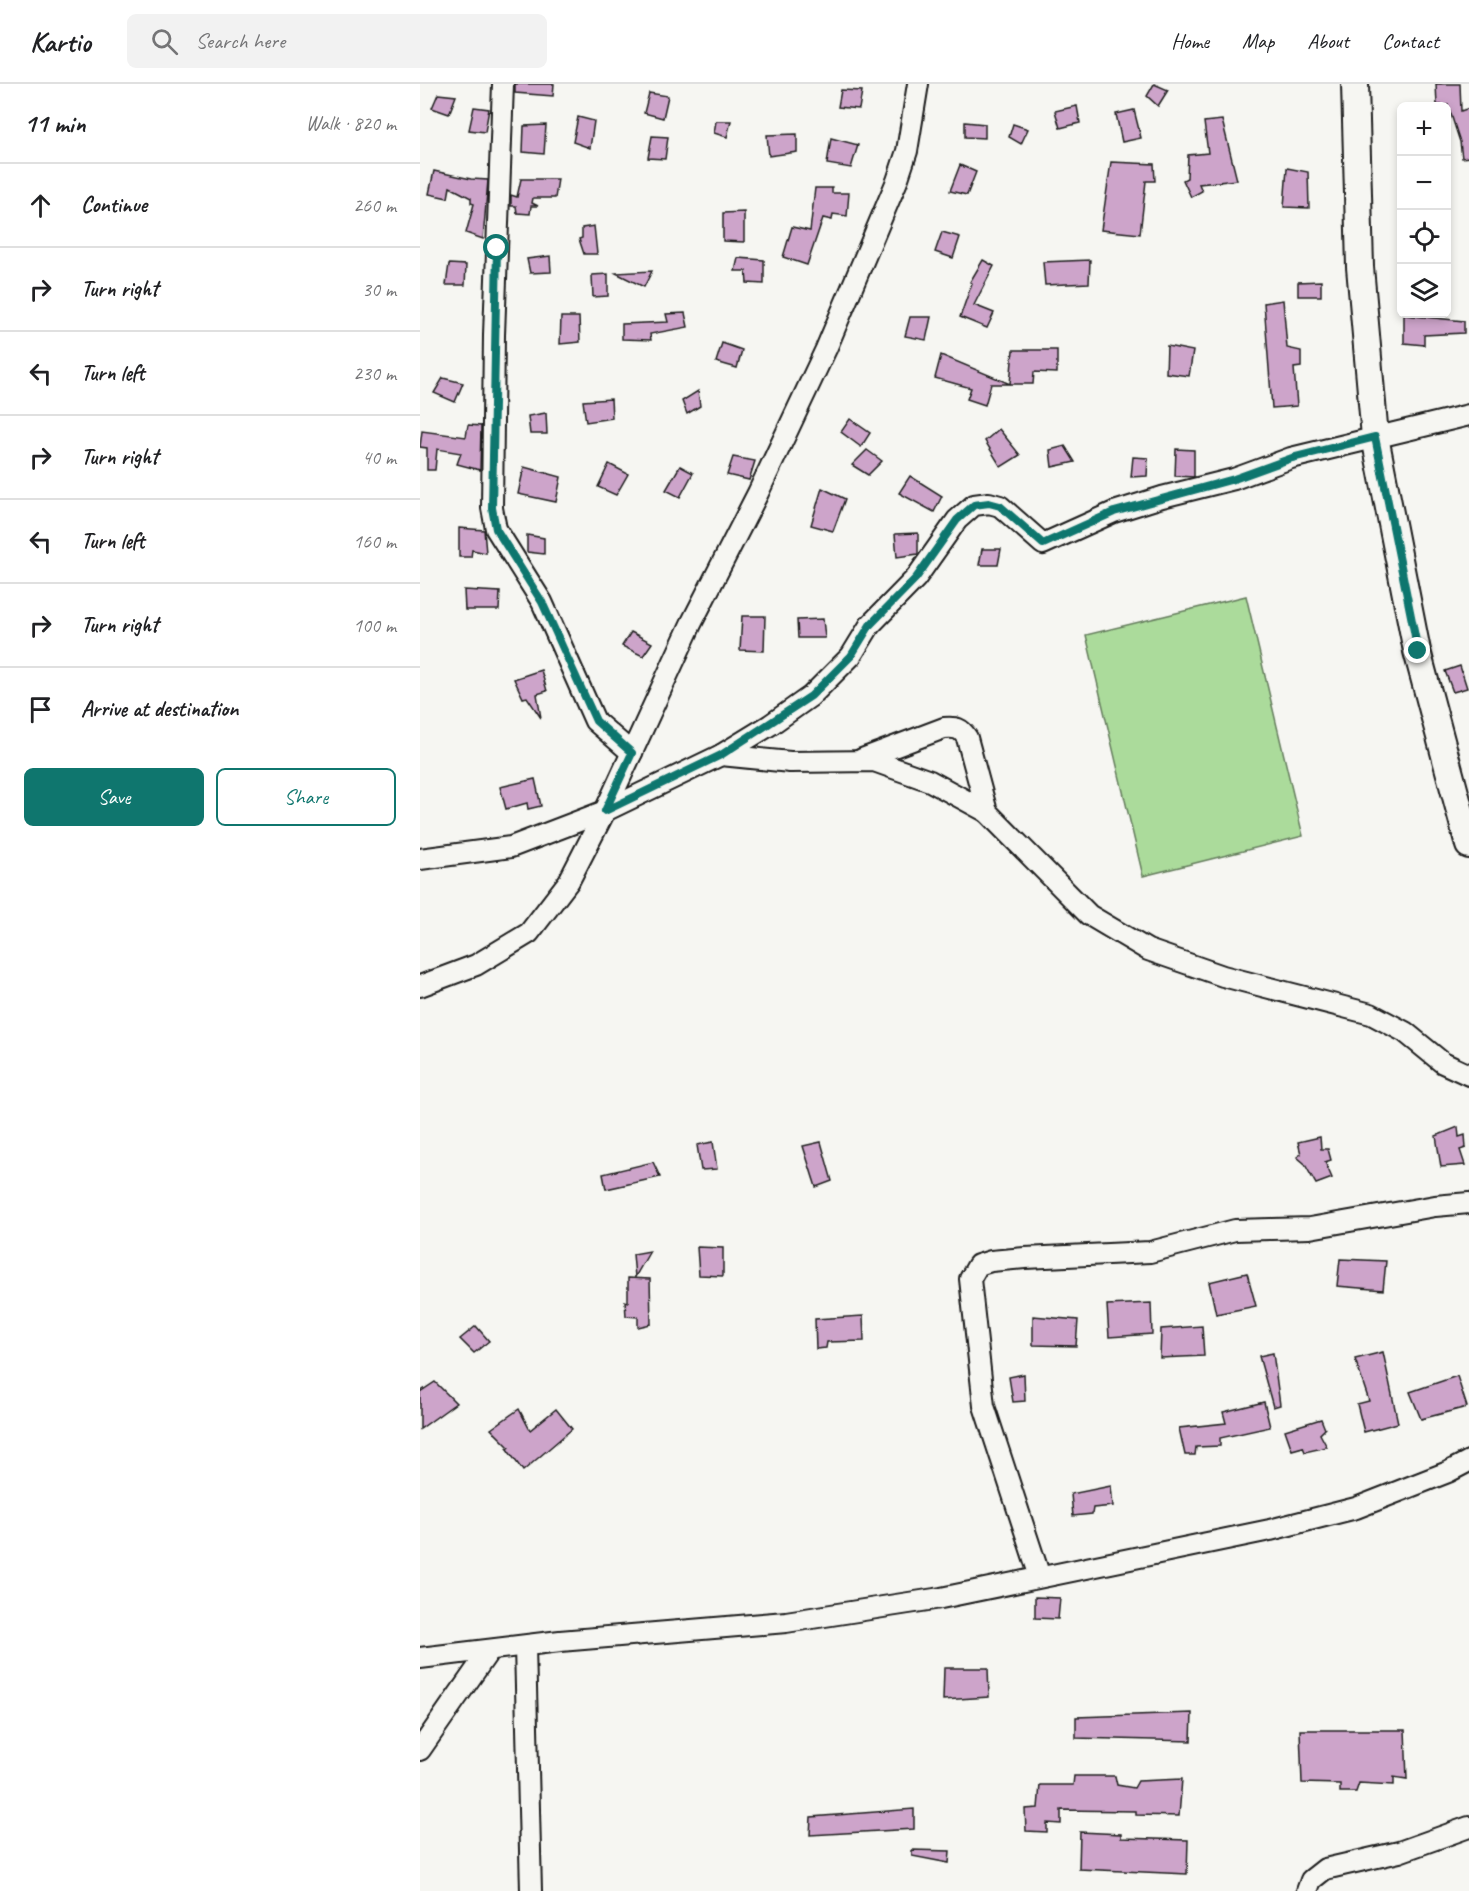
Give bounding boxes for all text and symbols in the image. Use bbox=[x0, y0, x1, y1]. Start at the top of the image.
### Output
search box bbox=[127, 14, 547, 68]
text: Kartio bbox=[30, 24, 91, 59]
icon: search bbox=[148, 25, 181, 58]
text: Search here bbox=[196, 27, 285, 55]
text: Home bbox=[1171, 28, 1209, 54]
text: Map bbox=[1242, 28, 1274, 54]
text: About bbox=[1307, 28, 1349, 54]
text: Contact bbox=[1382, 28, 1439, 54]
map controls bbox=[1397, 102, 1451, 318]
button: + bbox=[1397, 102, 1451, 156]
text: 11 min bbox=[24, 107, 86, 140]
text: Walk · 820 m bbox=[306, 111, 396, 136]
button: − bbox=[1397, 156, 1451, 210]
icon: ahead bbox=[24, 189, 57, 222]
text: Continue bbox=[81, 191, 147, 219]
text: 260 m bbox=[353, 193, 396, 218]
button: locate bbox=[1397, 210, 1451, 264]
route start bbox=[483, 234, 509, 260]
button: layers bbox=[1397, 264, 1451, 318]
icon: right bbox=[24, 273, 57, 306]
text: Turn right bbox=[81, 275, 158, 303]
text: 30 m bbox=[362, 277, 396, 302]
icon: left bbox=[24, 357, 57, 390]
text: Turn left bbox=[81, 359, 145, 387]
text: 230 m bbox=[353, 361, 396, 386]
icon: right bbox=[24, 441, 57, 474]
text: Turn right bbox=[81, 443, 158, 471]
text: 40 m bbox=[362, 445, 396, 470]
icon: left bbox=[24, 525, 57, 558]
text: Turn left bbox=[81, 527, 145, 555]
text: 160 m bbox=[353, 529, 396, 554]
icon: right bbox=[24, 609, 57, 642]
text: Turn right bbox=[81, 611, 158, 639]
text: 100 m bbox=[353, 613, 396, 638]
route end bbox=[1404, 637, 1430, 663]
icon: arrive bbox=[24, 693, 57, 726]
text: Arrive at destination bbox=[81, 695, 238, 723]
button: Save bbox=[24, 768, 204, 826]
button: Share bbox=[216, 768, 396, 826]

